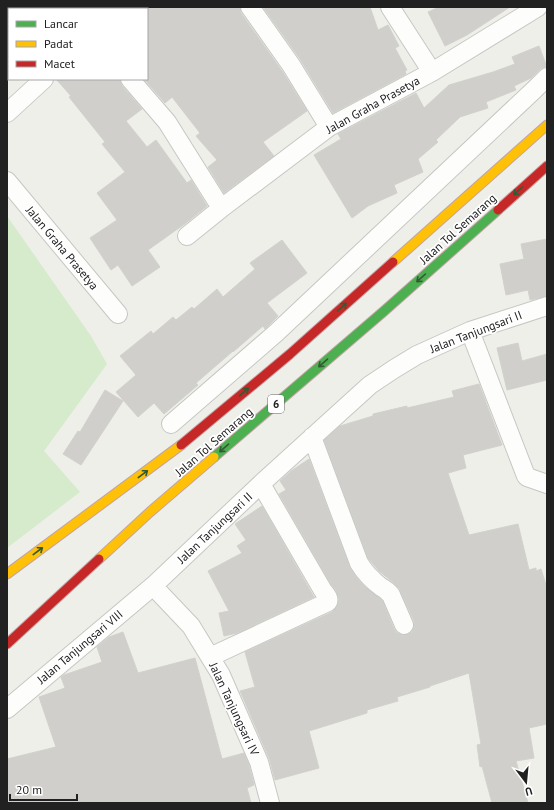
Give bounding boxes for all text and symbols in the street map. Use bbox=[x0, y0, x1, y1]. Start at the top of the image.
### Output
legend bbox=[8, 8, 148, 80]
text: Lancar bbox=[44, 16, 78, 31]
text: Padat bbox=[44, 36, 73, 51]
text: Macet bbox=[44, 56, 75, 71]
street label: Jalan Graha Prasetya bbox=[322, 73, 422, 137]
one-way arrow bbox=[513, 187, 523, 196]
street label: Jalan Tol Semarang bbox=[416, 190, 499, 268]
street label: Jalan Graha Prasetya bbox=[22, 202, 102, 293]
one-way arrow bbox=[416, 273, 426, 283]
one-way arrow bbox=[337, 303, 347, 312]
street label: Jalan Tanjungsari II bbox=[427, 307, 524, 356]
one-way arrow bbox=[318, 359, 328, 368]
one-way arrow bbox=[239, 388, 250, 397]
road number: 6 bbox=[268, 395, 284, 413]
street label: Jalan Tol Semarang bbox=[171, 404, 255, 480]
one-way arrow bbox=[219, 444, 230, 453]
one-way arrow bbox=[137, 469, 148, 478]
street label: Jalan Tanjungsari II bbox=[173, 489, 255, 567]
one-way arrow bbox=[33, 547, 44, 555]
street label: Jalan Tanjungsari VIII bbox=[33, 606, 126, 688]
street label: Jalan Tanjungsari IV bbox=[206, 659, 263, 758]
north arrow bbox=[506, 762, 546, 802]
scale bar bbox=[10, 776, 77, 802]
text: 20 m bbox=[16, 782, 42, 797]
text: U bbox=[523, 784, 534, 799]

